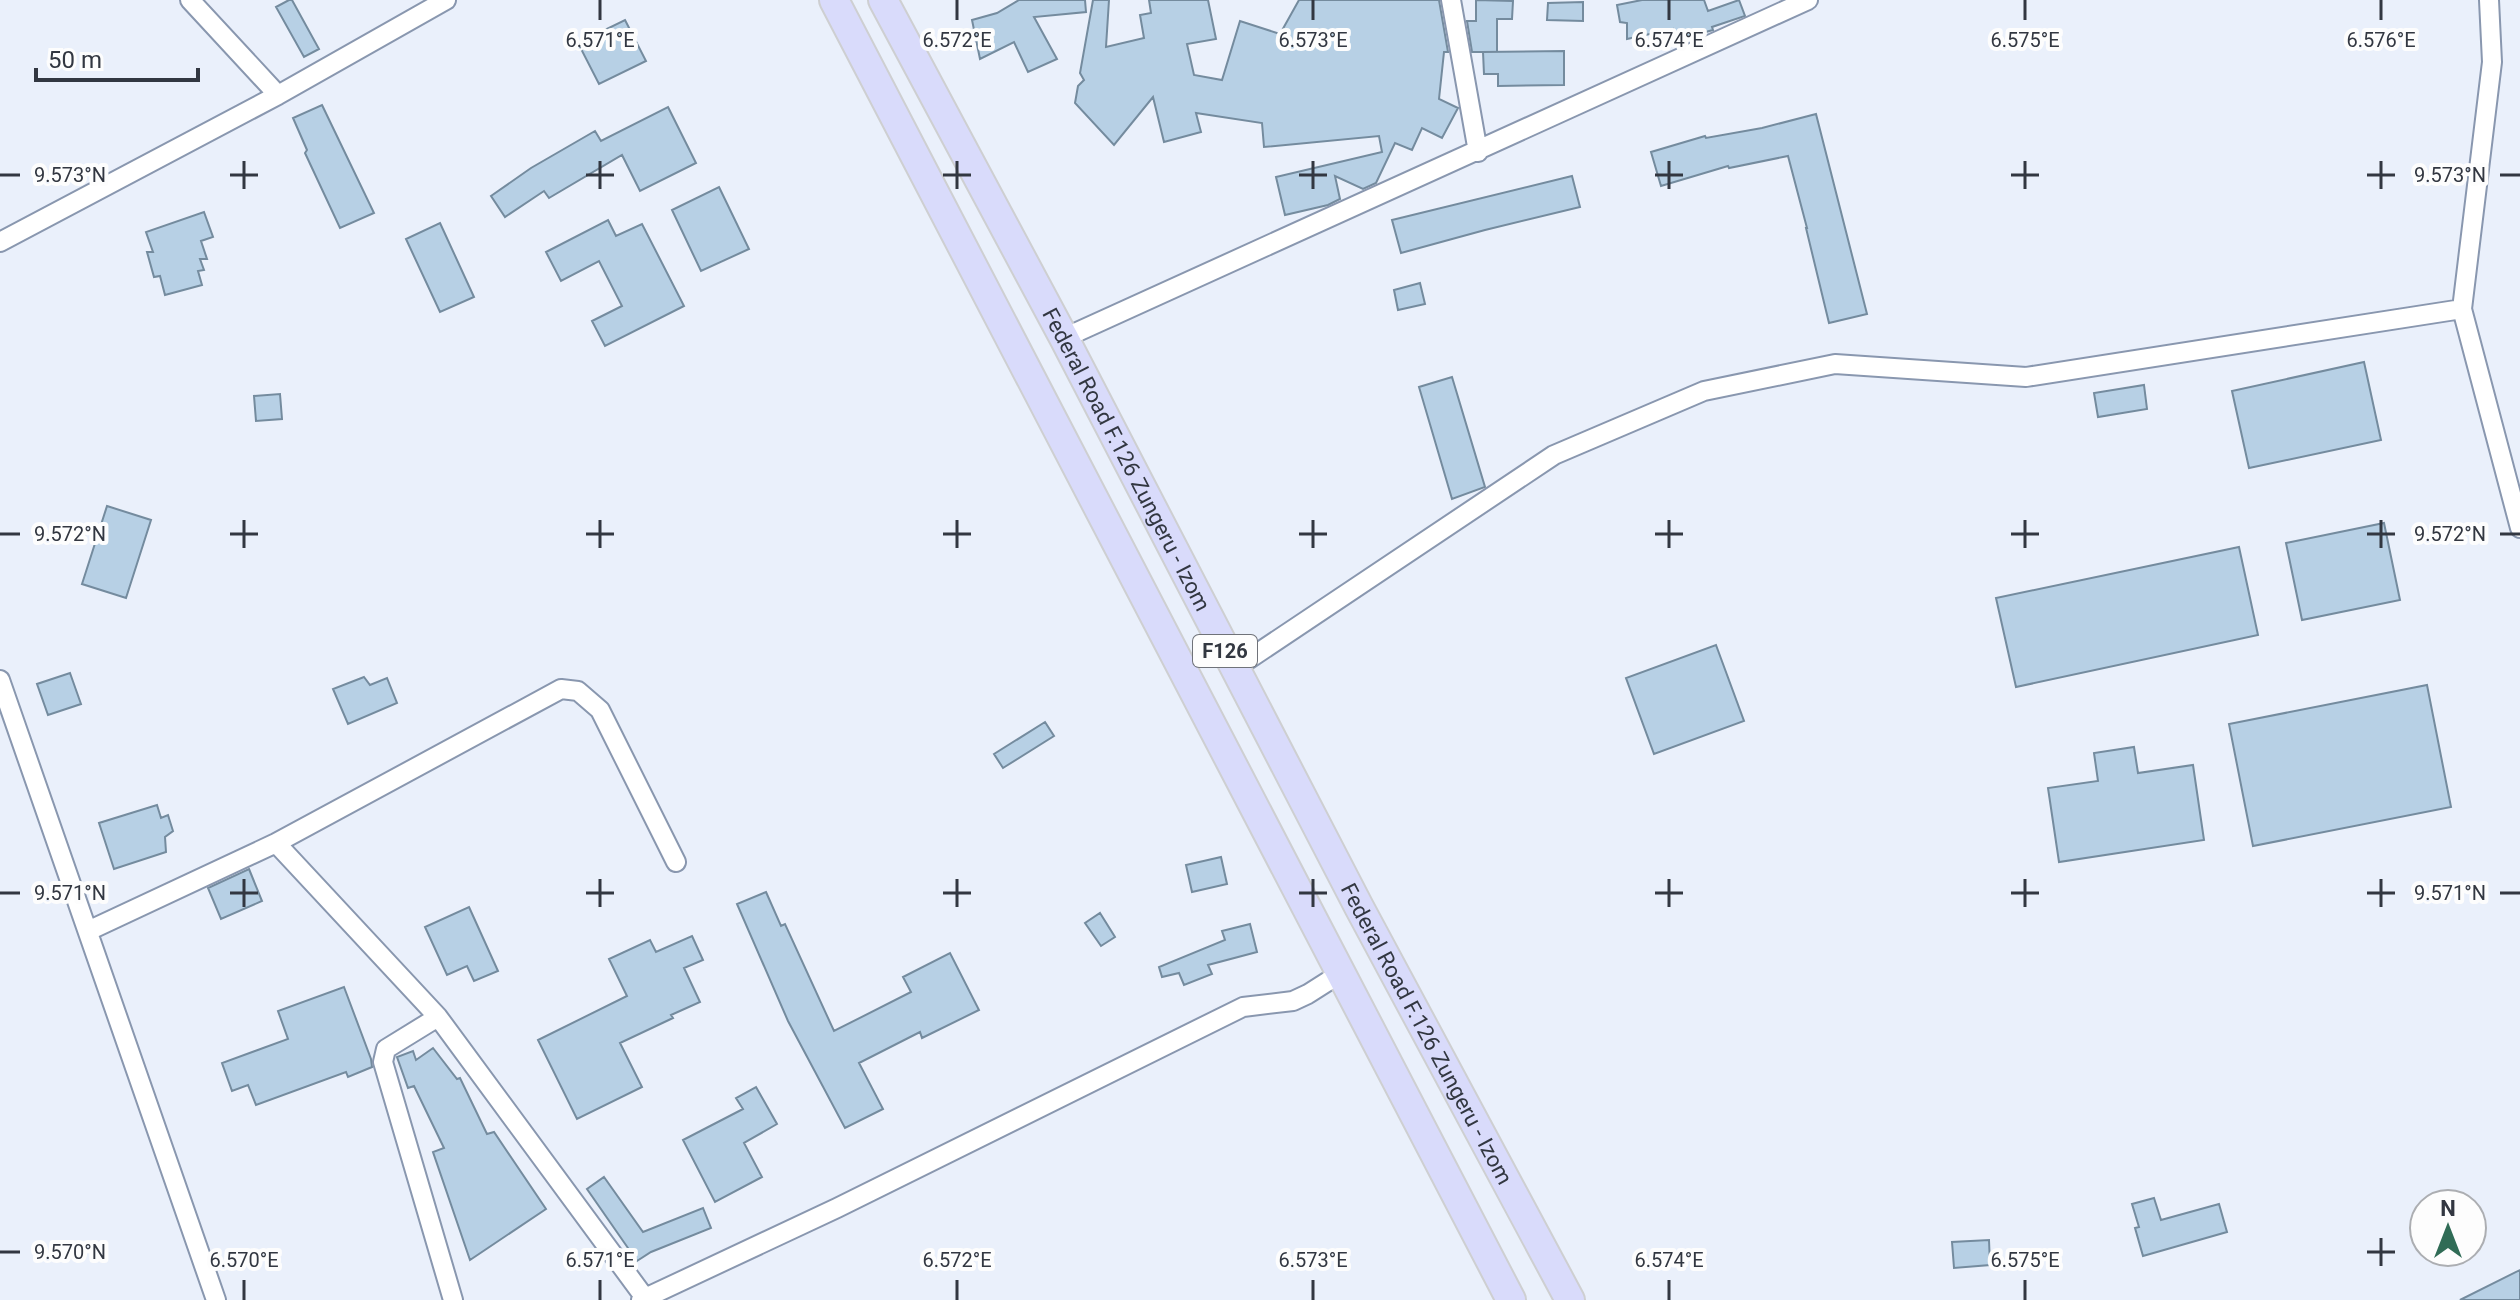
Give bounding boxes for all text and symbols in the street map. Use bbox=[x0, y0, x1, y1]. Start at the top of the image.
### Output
text: 6.571°E bbox=[565, 28, 635, 52]
text: 6.572°E bbox=[922, 28, 992, 52]
text: 6.573°E bbox=[1278, 28, 1348, 52]
text: 6.574°E bbox=[1634, 28, 1704, 52]
text: 6.575°E bbox=[1990, 28, 2060, 52]
text: 6.576°E bbox=[2346, 28, 2416, 52]
scale bar bbox=[36, 32, 198, 82]
text: 50 m bbox=[48, 46, 102, 74]
text: 9.573°N bbox=[34, 163, 106, 187]
text: 9.573°N bbox=[2414, 163, 2486, 187]
street label: Federal Road F.126 Zungeru - Izom bbox=[1038, 303, 1216, 615]
text: 9.572°N bbox=[34, 522, 106, 546]
text: 9.572°N bbox=[2414, 522, 2486, 546]
road number: F126 bbox=[1193, 635, 1257, 667]
street label: Federal Road F.126 Zungeru - Izom bbox=[1336, 879, 1518, 1188]
text: 9.571°N bbox=[34, 881, 106, 905]
text: 9.571°N bbox=[2414, 881, 2486, 905]
north arrow bbox=[2408, 1188, 2488, 1268]
text: N bbox=[2440, 1196, 2456, 1221]
text: 9.570°N bbox=[34, 1240, 106, 1264]
text: 6.570°E bbox=[209, 1248, 279, 1272]
text: 6.571°E bbox=[565, 1248, 635, 1272]
text: 6.572°E bbox=[922, 1248, 992, 1272]
text: 6.573°E bbox=[1278, 1248, 1348, 1272]
text: 6.574°E bbox=[1634, 1248, 1704, 1272]
text: 6.575°E bbox=[1990, 1248, 2060, 1272]

